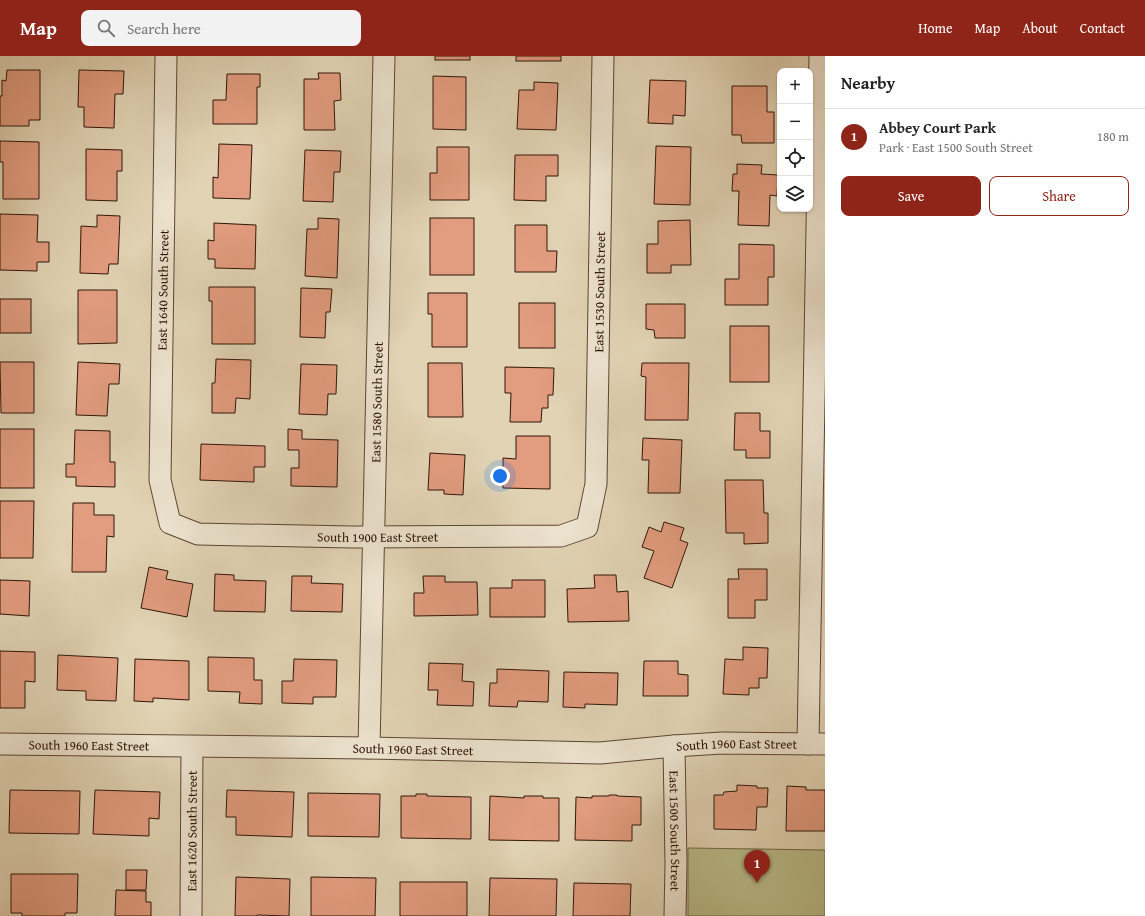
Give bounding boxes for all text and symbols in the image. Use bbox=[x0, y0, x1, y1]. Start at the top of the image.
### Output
search box bbox=[81, 10, 361, 46]
text: Map bbox=[20, 14, 57, 42]
icon: search bbox=[95, 17, 117, 39]
text: Search here bbox=[127, 18, 201, 39]
text: Home bbox=[918, 18, 953, 38]
text: Map bbox=[975, 18, 1000, 38]
text: About bbox=[1022, 18, 1058, 38]
text: Contact bbox=[1080, 18, 1125, 38]
map controls bbox=[777, 68, 813, 212]
button: + bbox=[777, 68, 813, 104]
text: Nearby bbox=[841, 70, 895, 95]
button: − bbox=[777, 104, 813, 140]
text: Abbey Court Park bbox=[879, 117, 996, 138]
text: 1 bbox=[851, 127, 857, 146]
text: 180 m bbox=[1097, 127, 1129, 146]
text: Park · East 1500 South Street bbox=[879, 138, 1033, 157]
button: locate bbox=[777, 140, 813, 176]
button: layers bbox=[777, 176, 813, 212]
button: Save bbox=[841, 176, 981, 216]
button: Share bbox=[989, 176, 1129, 216]
street label: East 1640 South Street bbox=[152, 229, 174, 351]
street label: East 1530 South Street bbox=[589, 231, 610, 352]
street label: East 1580 South Street bbox=[366, 341, 387, 463]
your location bbox=[490, 466, 510, 486]
street label: South 1900 East Street bbox=[317, 527, 439, 546]
street label: South 1960 East Street bbox=[675, 733, 798, 755]
street label: South 1960 East Street bbox=[28, 735, 150, 755]
street label: South 1960 East Street bbox=[352, 738, 474, 760]
street label: East 1620 South Street bbox=[182, 770, 201, 892]
street label: East 1500 South Street bbox=[665, 770, 686, 892]
pin: 1 bbox=[744, 850, 770, 883]

